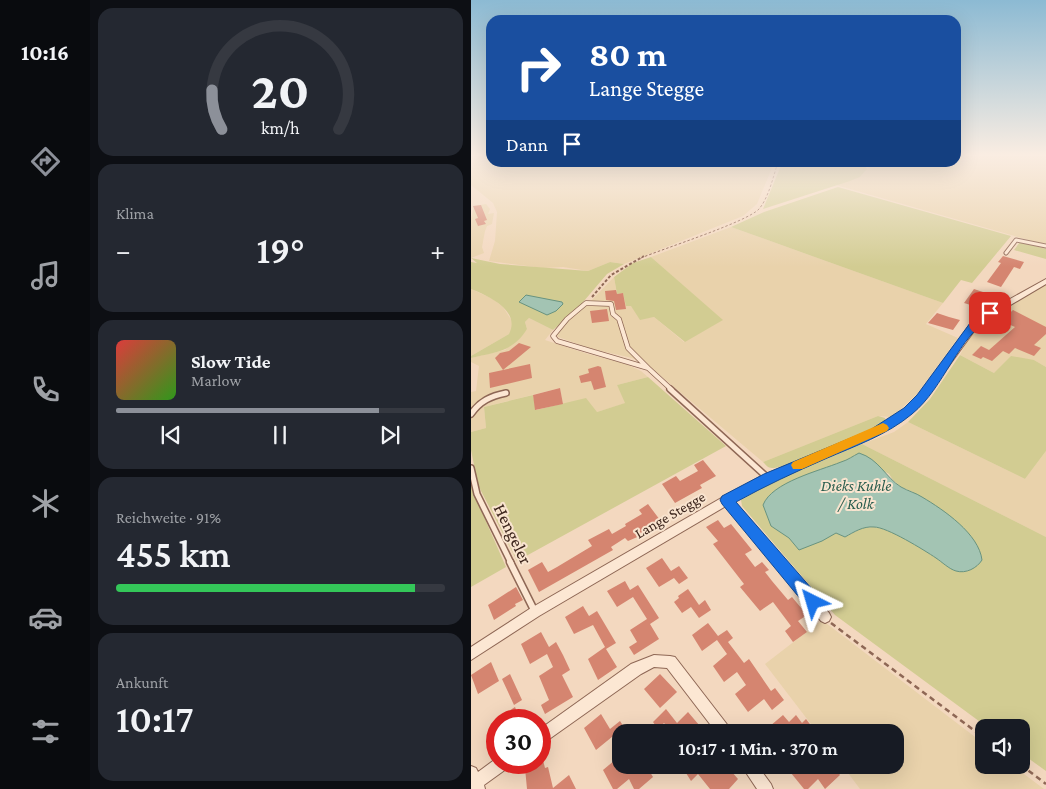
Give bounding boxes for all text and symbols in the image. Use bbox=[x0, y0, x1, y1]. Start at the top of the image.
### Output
icon: right bbox=[506, 35, 571, 100]
text: 80 m bbox=[589, 35, 667, 74]
text: 10:16 bbox=[21, 40, 69, 65]
text: 20 bbox=[251, 61, 310, 119]
text: Lange Stegge bbox=[589, 76, 704, 101]
text: km/h bbox=[261, 118, 300, 138]
icon: arrive bbox=[558, 130, 586, 158]
text: Dann bbox=[506, 134, 548, 155]
icon: directions bbox=[28, 144, 63, 179]
text: Klima bbox=[116, 205, 154, 222]
text: 19° bbox=[256, 229, 305, 271]
text: − bbox=[116, 235, 131, 266]
text: + bbox=[430, 235, 445, 266]
icon: music bbox=[28, 258, 63, 293]
pin bbox=[969, 292, 1011, 334]
icon: arrive bbox=[976, 299, 1004, 327]
text: Slow Tide bbox=[191, 351, 271, 372]
icon: phone bbox=[28, 372, 63, 407]
text: Marlow bbox=[191, 372, 241, 389]
icon: previous bbox=[157, 421, 185, 449]
icon: pause bbox=[266, 421, 294, 449]
icon: next bbox=[376, 421, 404, 449]
water label: Dieks Kuhle / Kolk bbox=[821, 477, 891, 512]
icon: climate bbox=[28, 486, 63, 521]
street label: Lange Stegge bbox=[632, 488, 709, 542]
street label: Hengeler bbox=[490, 500, 536, 568]
text: Reichweite · 91% bbox=[116, 509, 221, 526]
text: 455 km bbox=[116, 533, 231, 575]
position arrow bbox=[786, 575, 838, 627]
icon: car bbox=[28, 600, 63, 635]
text: Ankunft bbox=[116, 674, 168, 691]
text: 10:17 bbox=[116, 698, 194, 740]
speed limit sign: 30 bbox=[486, 709, 551, 774]
icon: filters bbox=[28, 714, 63, 749]
map controls bbox=[975, 719, 1030, 774]
button: sound bbox=[975, 719, 1030, 774]
text: 10:17 · 1 Min. · 370 m bbox=[678, 738, 838, 759]

